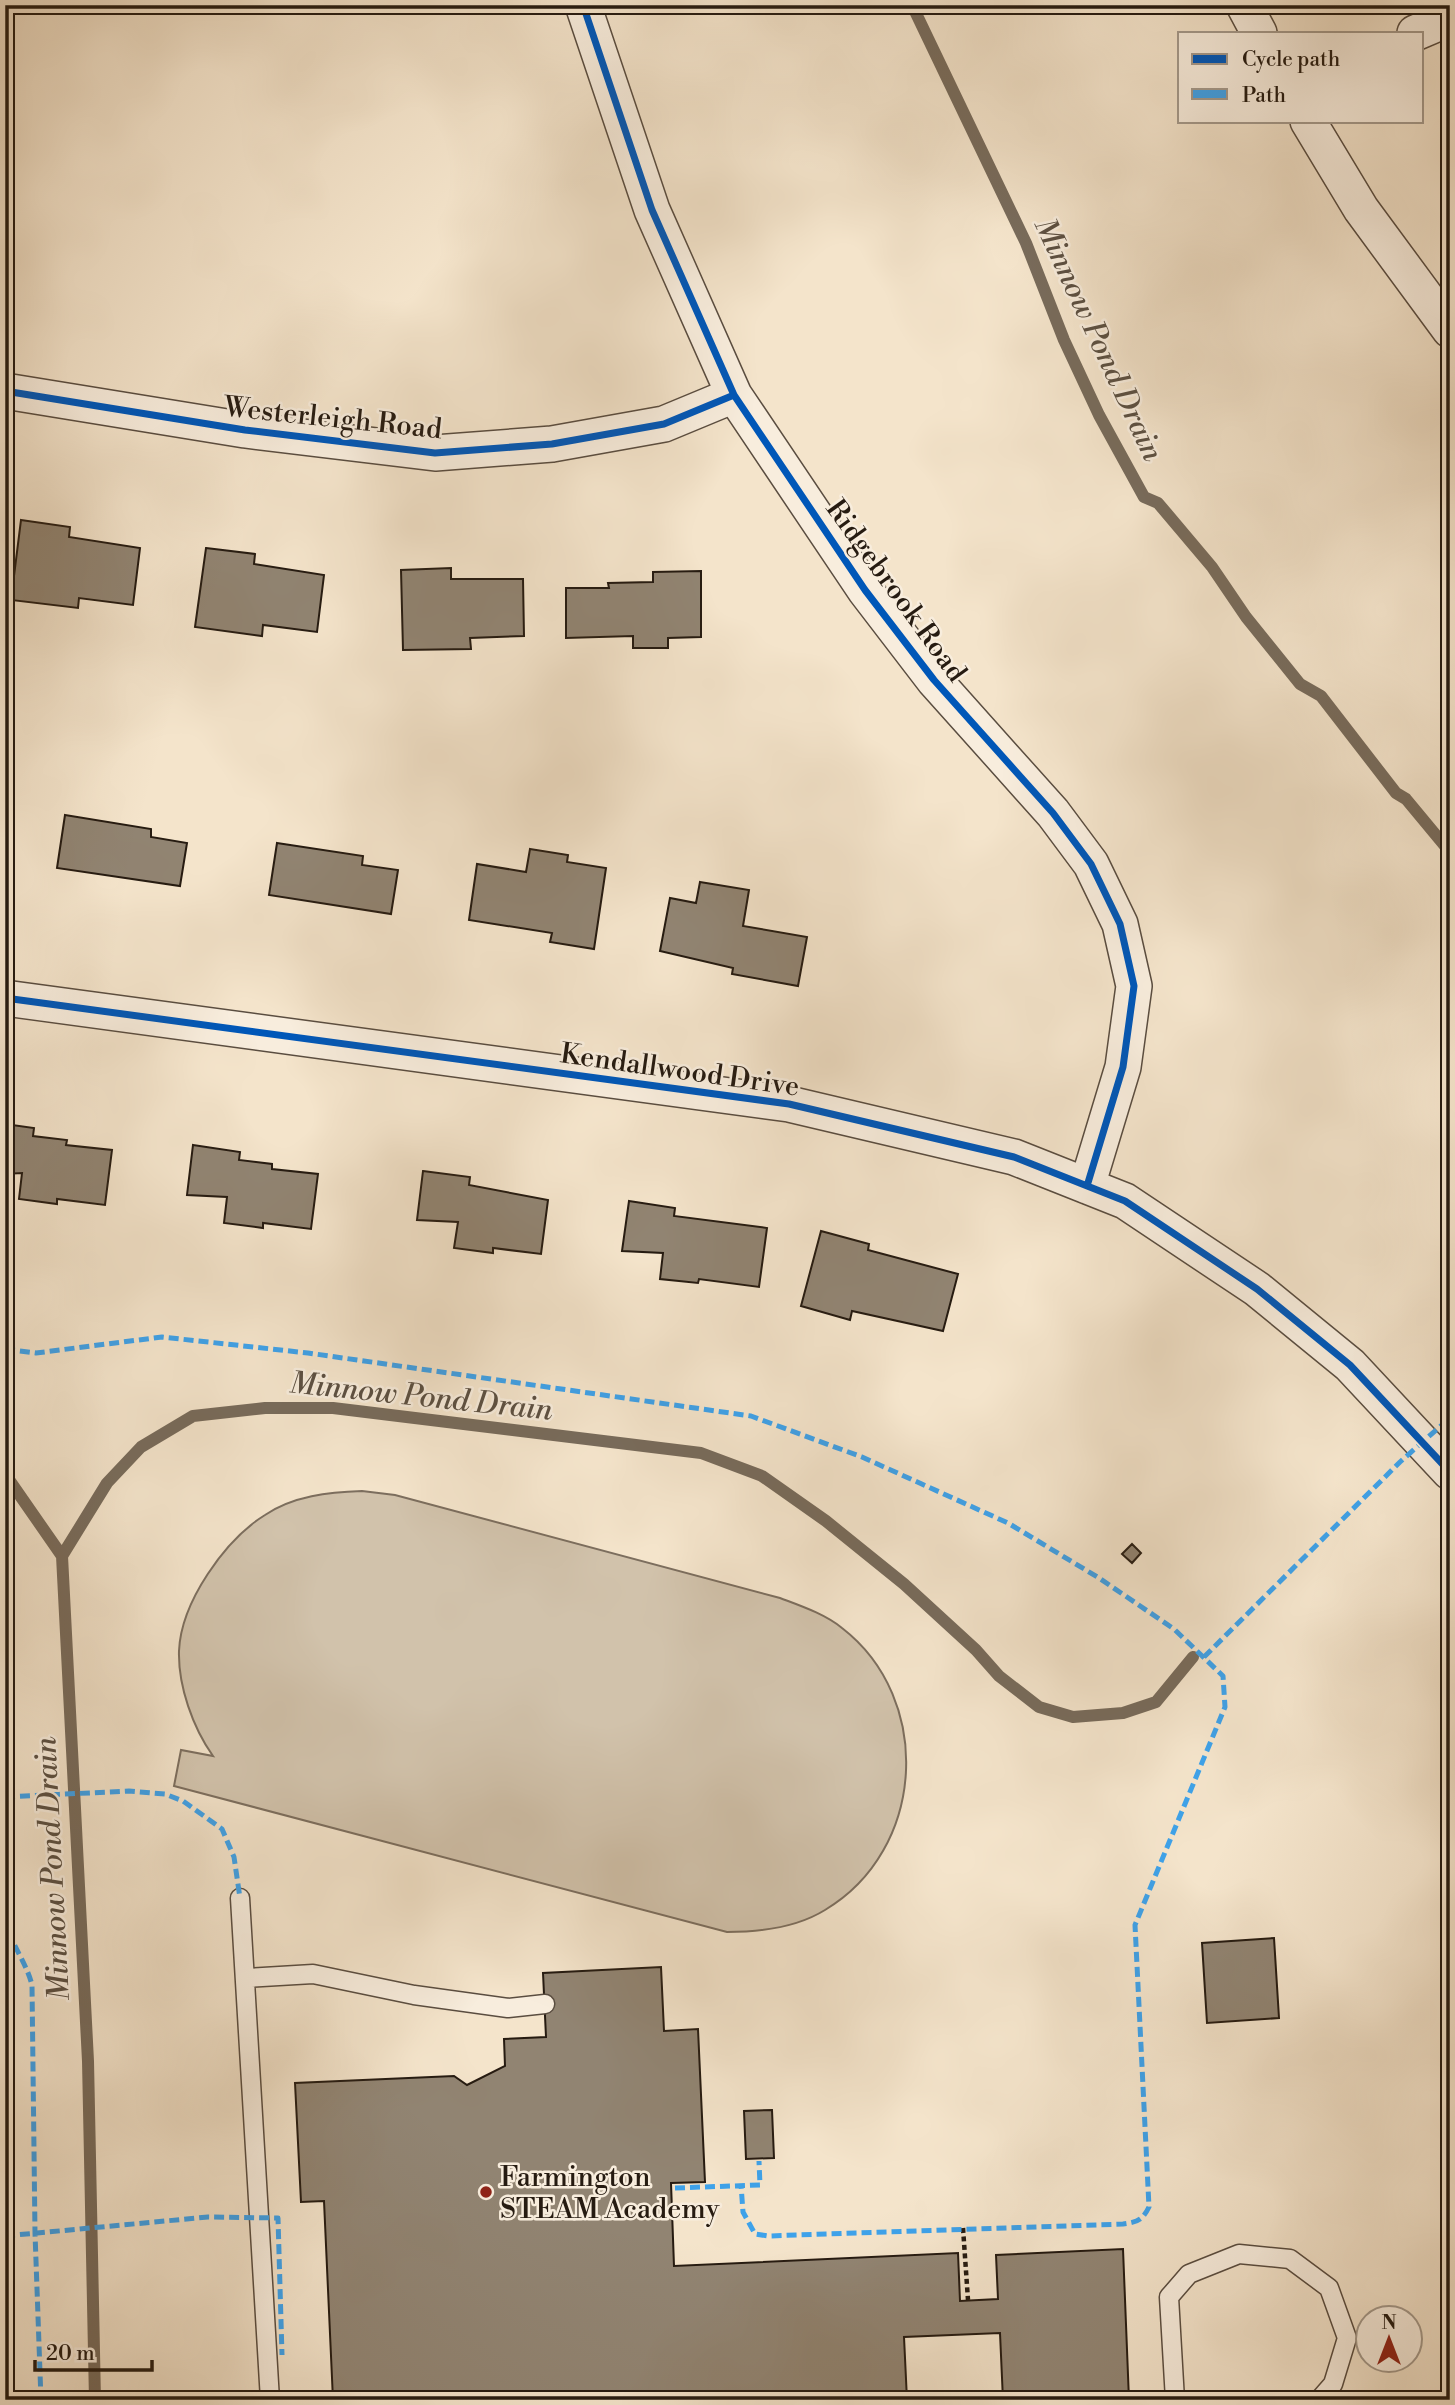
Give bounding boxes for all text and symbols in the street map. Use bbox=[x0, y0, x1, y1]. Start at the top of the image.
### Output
legend bbox=[1178, 32, 1424, 122]
text: Cycle path bbox=[1242, 47, 1341, 73]
text: Path bbox=[1242, 83, 1287, 109]
water label: Minnow Pond Drain bbox=[1025, 212, 1171, 467]
street label: Westerleigh Road bbox=[221, 390, 444, 447]
street label: Ridgebrook Road bbox=[818, 493, 974, 689]
street label: Kendallwood Drive bbox=[558, 1036, 802, 1105]
water label: Minnow Pond Drain bbox=[287, 1364, 555, 1430]
water label: Minnow Pond Drain bbox=[27, 1736, 79, 2002]
place label: Farmington STEAM Academy bbox=[500, 2160, 720, 2227]
marker: Farmington STEAM Academy bbox=[478, 2184, 494, 2200]
north arrow bbox=[1354, 2304, 1424, 2374]
text: N bbox=[1381, 2311, 1397, 2335]
scale bar bbox=[35, 2328, 152, 2372]
text: 20 m bbox=[46, 2341, 95, 2367]

